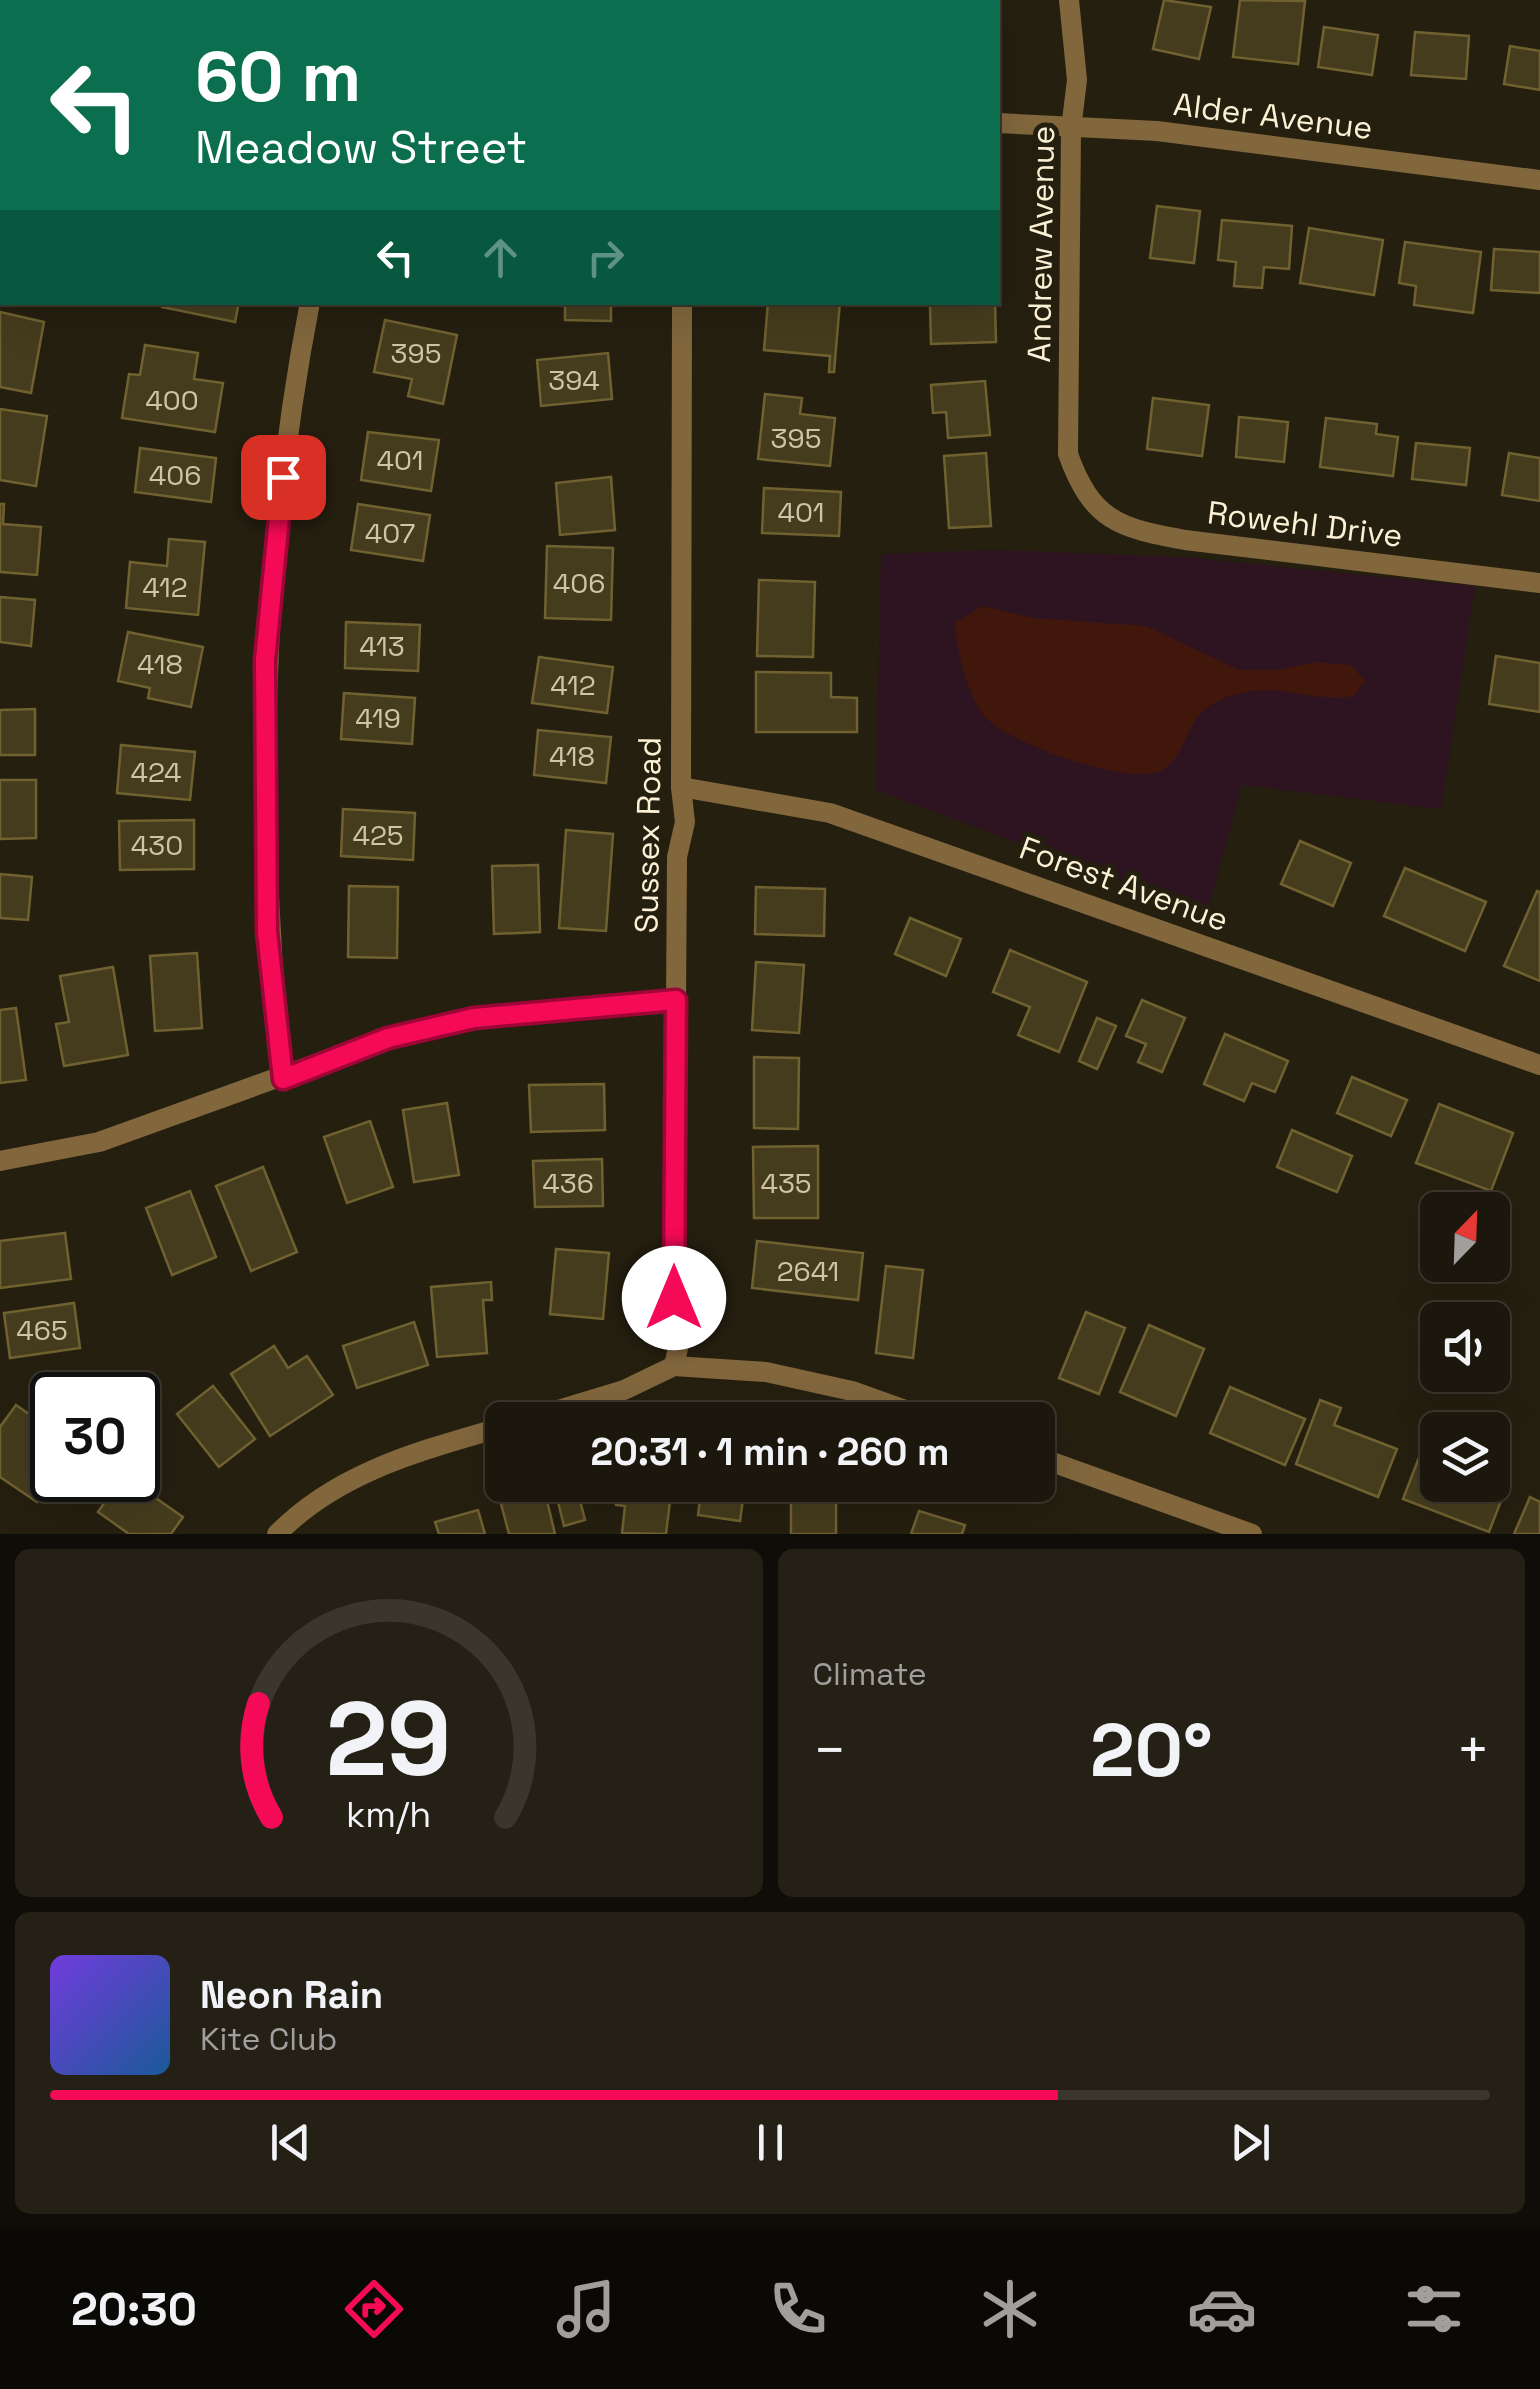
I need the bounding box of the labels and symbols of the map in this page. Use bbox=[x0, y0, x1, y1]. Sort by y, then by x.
street label: Alder Avenue bbox=[1171, 84, 1375, 148]
street label: Andrew Avenue bbox=[1019, 125, 1063, 363]
house number: 395 bbox=[391, 335, 441, 371]
house number: 394 bbox=[548, 362, 600, 398]
house number: 400 bbox=[145, 382, 199, 418]
house number: 395 bbox=[771, 420, 821, 456]
pin bbox=[241, 435, 326, 520]
house number: 401 bbox=[376, 442, 424, 478]
house number: 406 bbox=[149, 457, 201, 493]
street label: Rowehl Drive bbox=[1205, 492, 1405, 556]
house number: 401 bbox=[777, 494, 825, 530]
house number: 407 bbox=[365, 515, 415, 551]
house number: 406 bbox=[553, 565, 605, 601]
house number: 412 bbox=[142, 569, 188, 605]
house number: 413 bbox=[359, 628, 405, 664]
house number: 418 bbox=[137, 646, 183, 682]
house number: 412 bbox=[550, 667, 596, 703]
house number: 419 bbox=[355, 700, 401, 736]
street label: Sussex Road bbox=[626, 736, 670, 934]
house number: 418 bbox=[549, 738, 595, 774]
house number: 424 bbox=[130, 754, 182, 790]
house number: 425 bbox=[352, 817, 404, 853]
house number: 430 bbox=[131, 827, 183, 863]
street label: Forest Avenue bbox=[1014, 828, 1234, 940]
house number: 436 bbox=[542, 1165, 594, 1201]
house number: 435 bbox=[760, 1165, 812, 1201]
north arrow bbox=[1420, 1192, 1510, 1282]
position arrow bbox=[622, 1246, 726, 1350]
house number: 2641 bbox=[777, 1253, 839, 1289]
house number: 465 bbox=[16, 1312, 68, 1348]
speed limit sign: 30 bbox=[30, 1372, 160, 1502]

